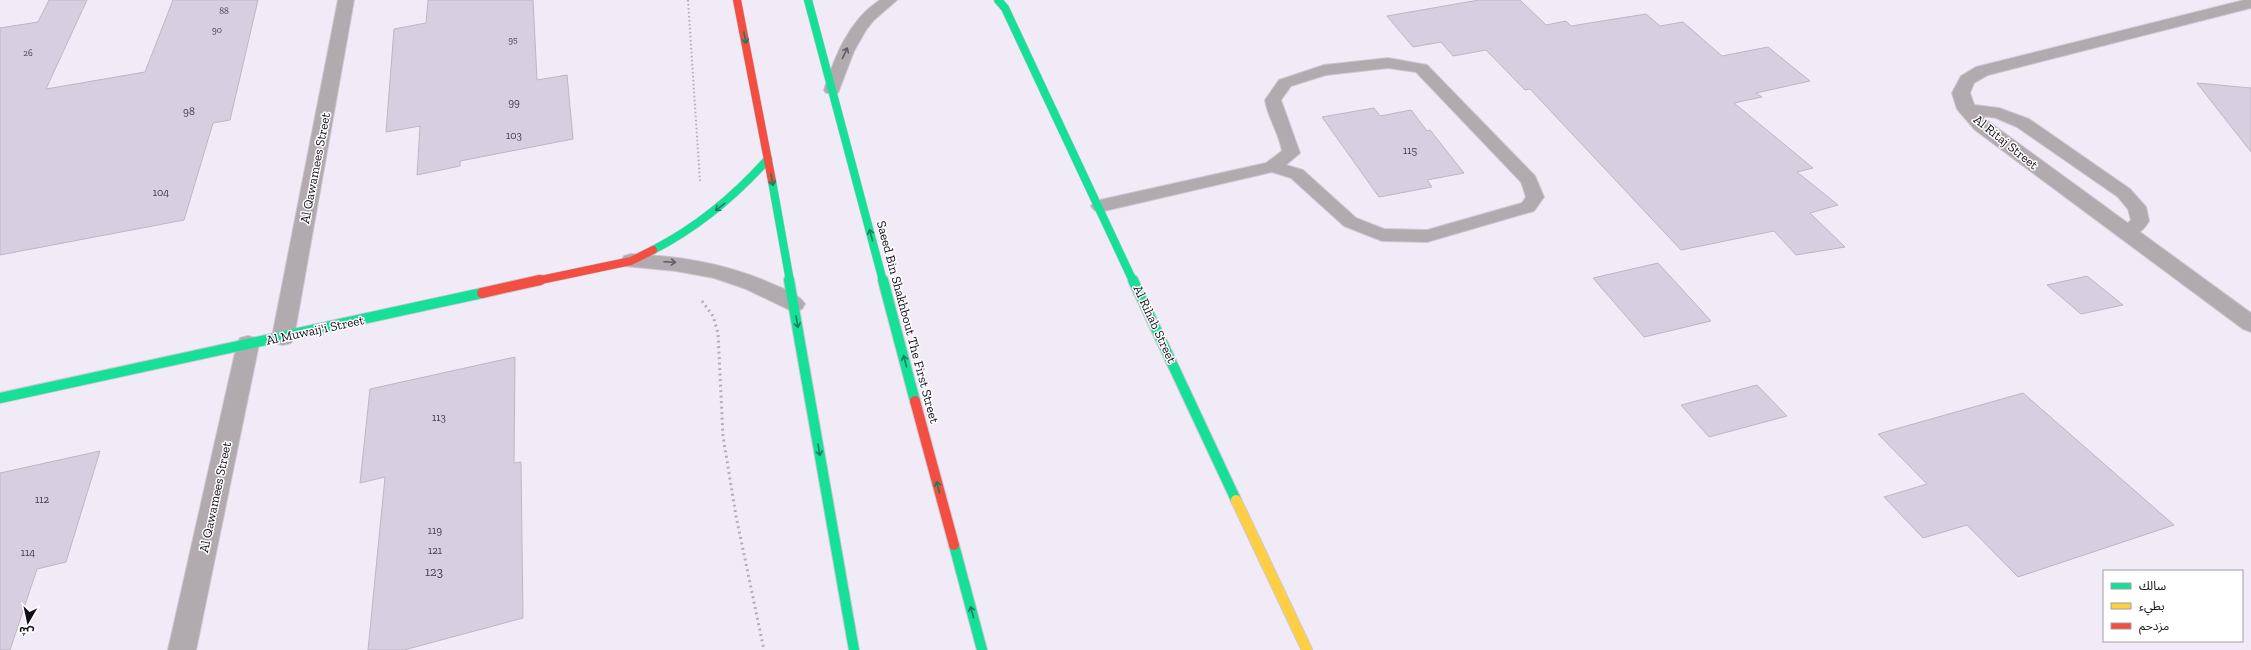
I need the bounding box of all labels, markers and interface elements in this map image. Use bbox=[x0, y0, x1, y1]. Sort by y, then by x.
house number: 88 bbox=[219, 6, 229, 16]
house number: 90 bbox=[212, 25, 222, 35]
one-way arrow bbox=[741, 31, 749, 44]
house number: 95 bbox=[508, 35, 518, 45]
house number: 26 bbox=[23, 48, 33, 58]
one-way arrow bbox=[842, 48, 849, 60]
house number: 99 bbox=[508, 96, 520, 109]
house number: 98 bbox=[183, 105, 195, 118]
street label: Al Qawamees Street bbox=[297, 111, 333, 225]
street label: Al Ritaj Street bbox=[1970, 112, 2041, 173]
house number: 103 bbox=[506, 129, 522, 142]
house number: 115 bbox=[1403, 144, 1417, 157]
one-way arrow bbox=[768, 173, 776, 186]
house number: 104 bbox=[153, 186, 169, 199]
one-way arrow bbox=[715, 202, 726, 211]
street label: Saeed Bin Shakhbout The First Street bbox=[874, 219, 942, 425]
one-way arrow bbox=[867, 229, 874, 242]
one-way arrow bbox=[663, 258, 676, 266]
street label: Al Rihab Street bbox=[1130, 283, 1180, 365]
street label: Al Muwaij'i Street bbox=[265, 312, 366, 349]
one-way arrow bbox=[793, 315, 801, 328]
one-way arrow bbox=[900, 355, 908, 368]
house number: 113 bbox=[432, 411, 446, 424]
street label: Al Qawamees Street bbox=[196, 440, 234, 554]
one-way arrow bbox=[815, 443, 823, 456]
one-way arrow bbox=[934, 480, 941, 493]
house number: 112 bbox=[35, 493, 49, 506]
house number: 119 bbox=[428, 524, 442, 537]
house number: 121 bbox=[428, 544, 443, 557]
house number: 114 bbox=[21, 546, 35, 559]
house number: 123 bbox=[425, 564, 443, 579]
legend bbox=[2103, 570, 2243, 642]
text: سالك bbox=[2139, 579, 2166, 593]
text: بطيء bbox=[2139, 599, 2165, 616]
north arrow bbox=[8, 602, 48, 642]
one-way arrow bbox=[967, 606, 975, 619]
text: مزدحم bbox=[2139, 619, 2169, 635]
text: ش bbox=[18, 624, 35, 639]

